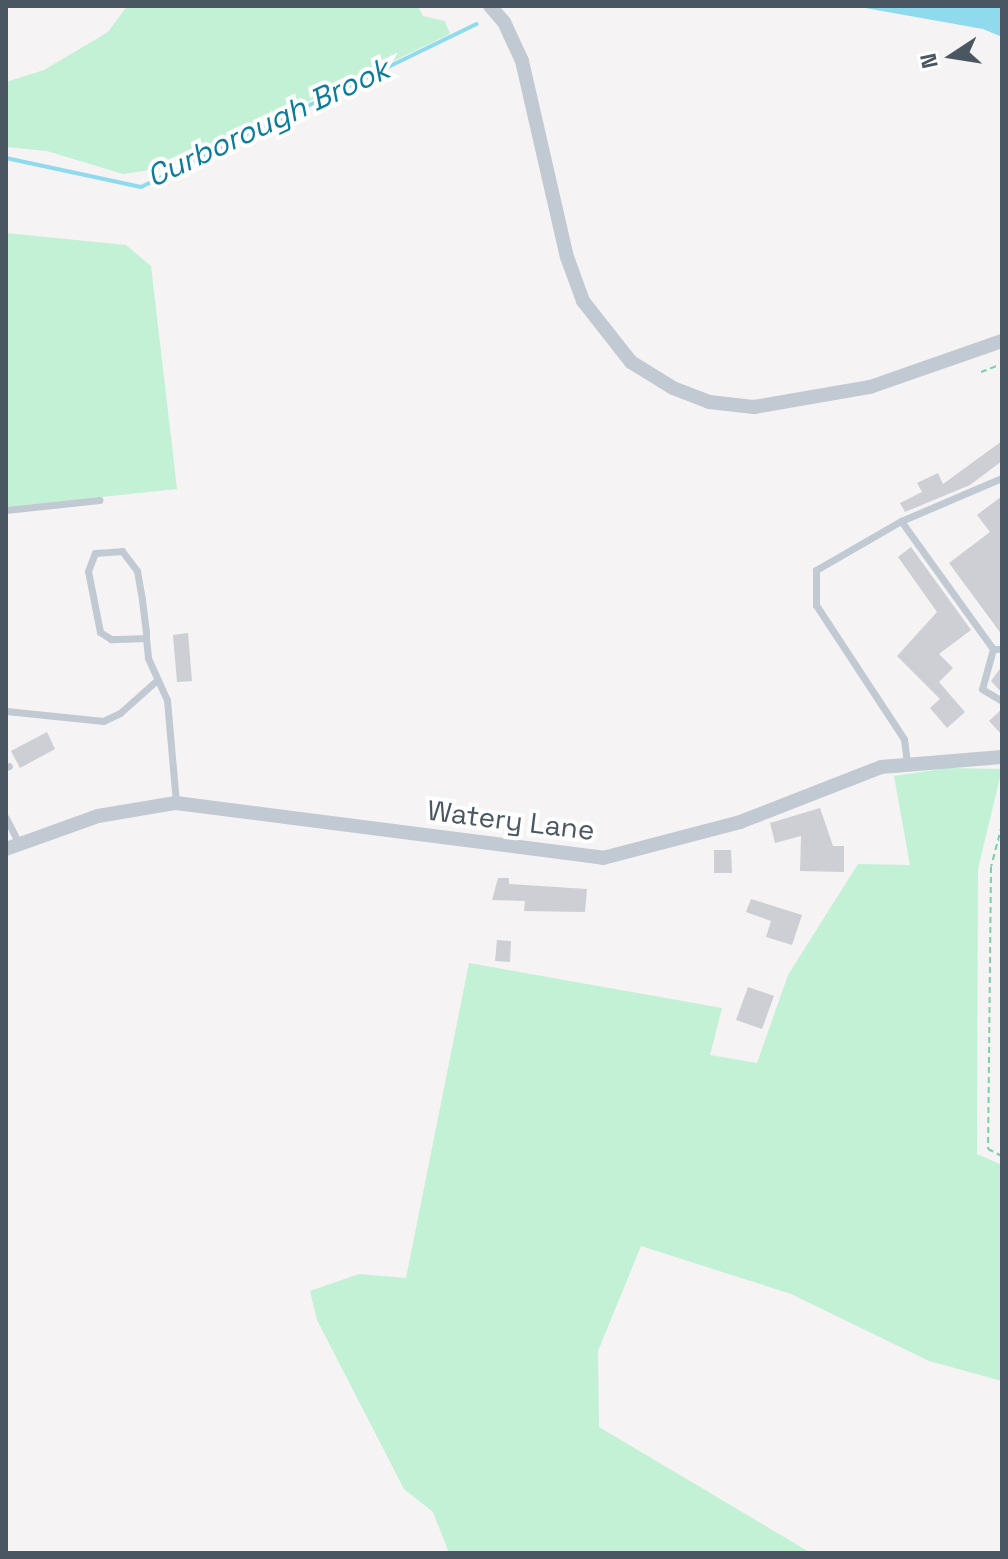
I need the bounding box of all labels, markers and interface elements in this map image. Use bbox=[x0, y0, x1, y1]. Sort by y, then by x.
north arrow bbox=[912, 16, 992, 96]
water label: Curborough Brook bbox=[141, 51, 395, 195]
text: N bbox=[913, 51, 944, 71]
street label: Watery Lane bbox=[425, 793, 597, 847]

